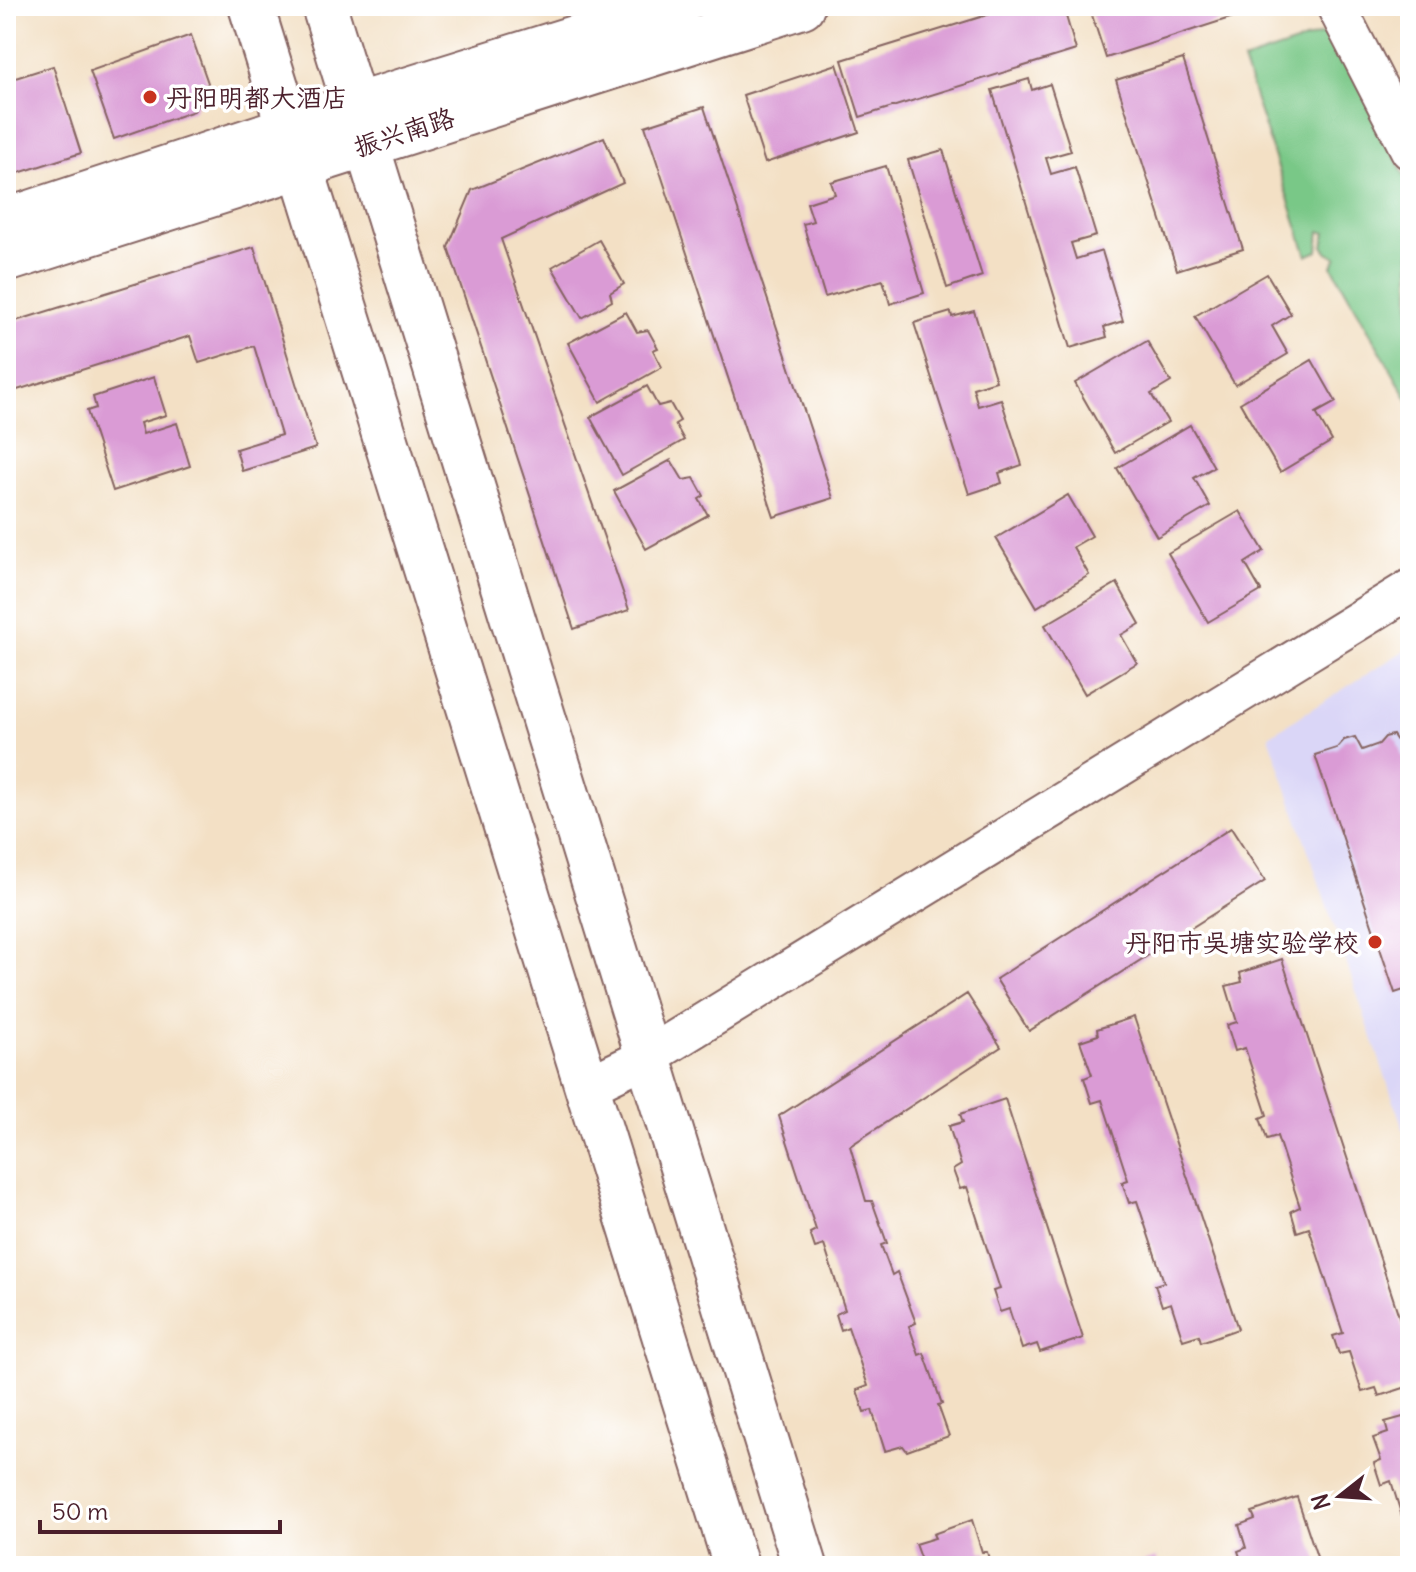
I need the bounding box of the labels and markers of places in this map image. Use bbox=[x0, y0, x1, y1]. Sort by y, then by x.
place label: 丹阳明都大酒店 bbox=[166, 81, 348, 114]
marker: 丹阳明都大酒店 bbox=[141, 88, 159, 106]
place label: 丹阳市吴塘实验学校 bbox=[1125, 926, 1359, 959]
marker: 丹阳市吴塘实验学校 bbox=[1366, 933, 1384, 951]

